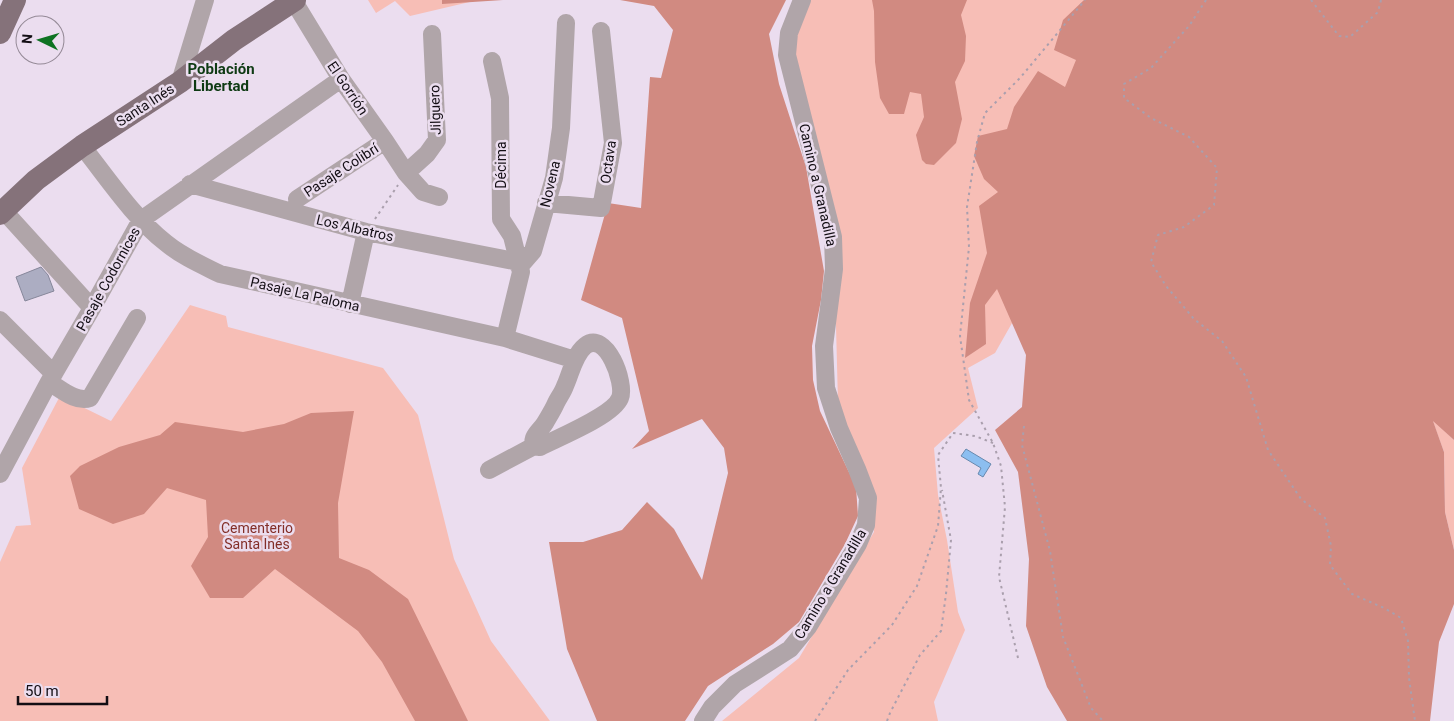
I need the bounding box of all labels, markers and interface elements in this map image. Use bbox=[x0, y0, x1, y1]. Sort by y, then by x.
north arrow bbox=[15, 15, 65, 65]
text: N bbox=[19, 33, 35, 44]
street label: El Gorrión bbox=[324, 58, 372, 118]
district label: Población Libertad bbox=[187, 60, 255, 95]
street label: Santa Inés bbox=[113, 80, 177, 130]
street label: Jilguero bbox=[426, 85, 444, 135]
street label: Camino a Granadilla bbox=[796, 122, 840, 248]
street label: Octava bbox=[597, 139, 619, 185]
street label: Pasaje Colibrí bbox=[301, 140, 382, 200]
street label: Décima bbox=[493, 141, 509, 189]
street label: Novena bbox=[537, 159, 563, 209]
street label: Los Albatros bbox=[315, 211, 395, 245]
street label: Pasaje Codornices bbox=[73, 224, 143, 334]
street label: Pasaje La Paloma bbox=[249, 274, 361, 314]
park label: Cementerio Santa Inés bbox=[221, 520, 293, 552]
street label: Camino a Granadilla bbox=[791, 526, 869, 642]
scale bar bbox=[18, 674, 106, 706]
text: 50 m bbox=[25, 682, 59, 700]

